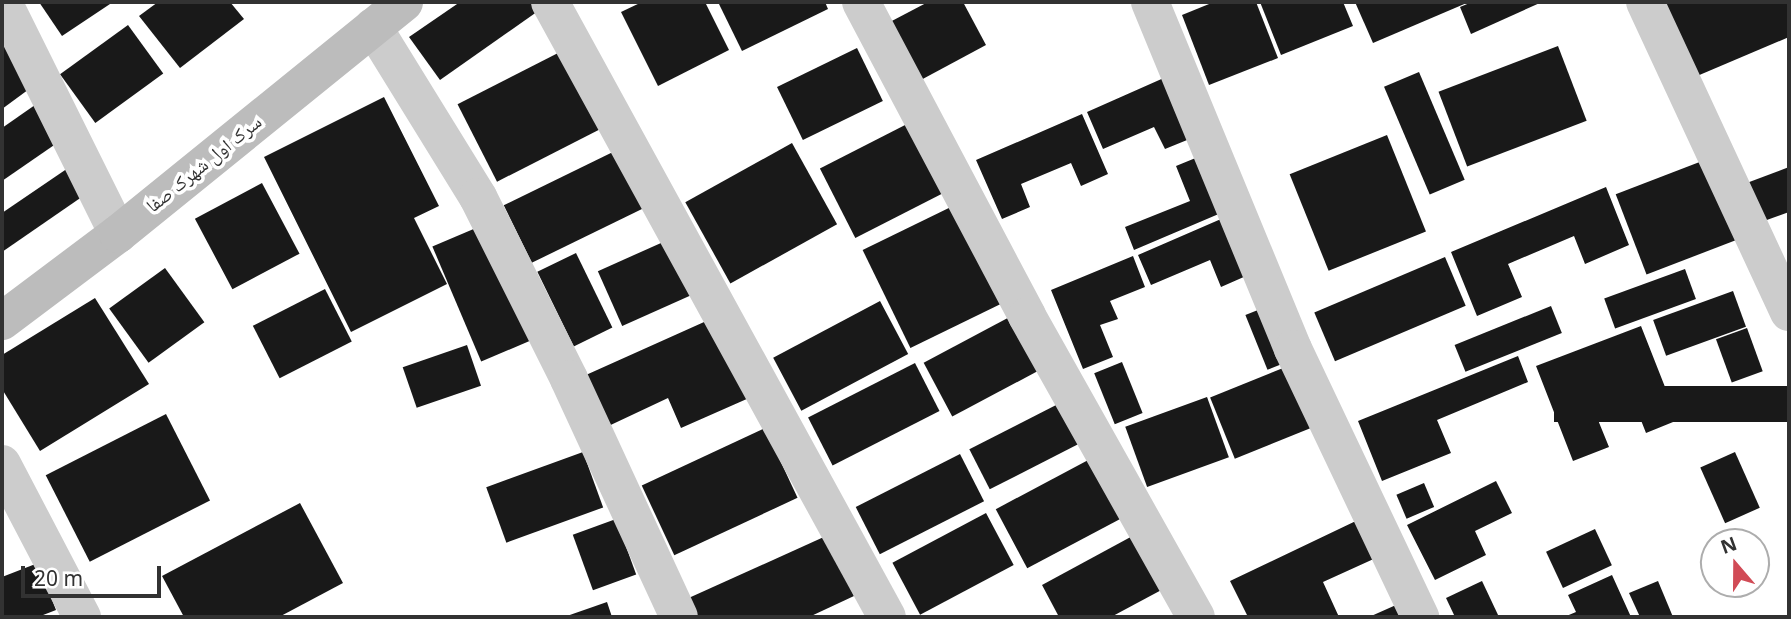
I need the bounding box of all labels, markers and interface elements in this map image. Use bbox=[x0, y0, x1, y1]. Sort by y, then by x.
street label: سرک اول شهرک صفا bbox=[142, 111, 266, 217]
north arrow bbox=[1700, 528, 1770, 598]
text: N bbox=[1717, 530, 1740, 560]
scale bar bbox=[24, 552, 164, 596]
text: 20 m bbox=[34, 564, 83, 592]

